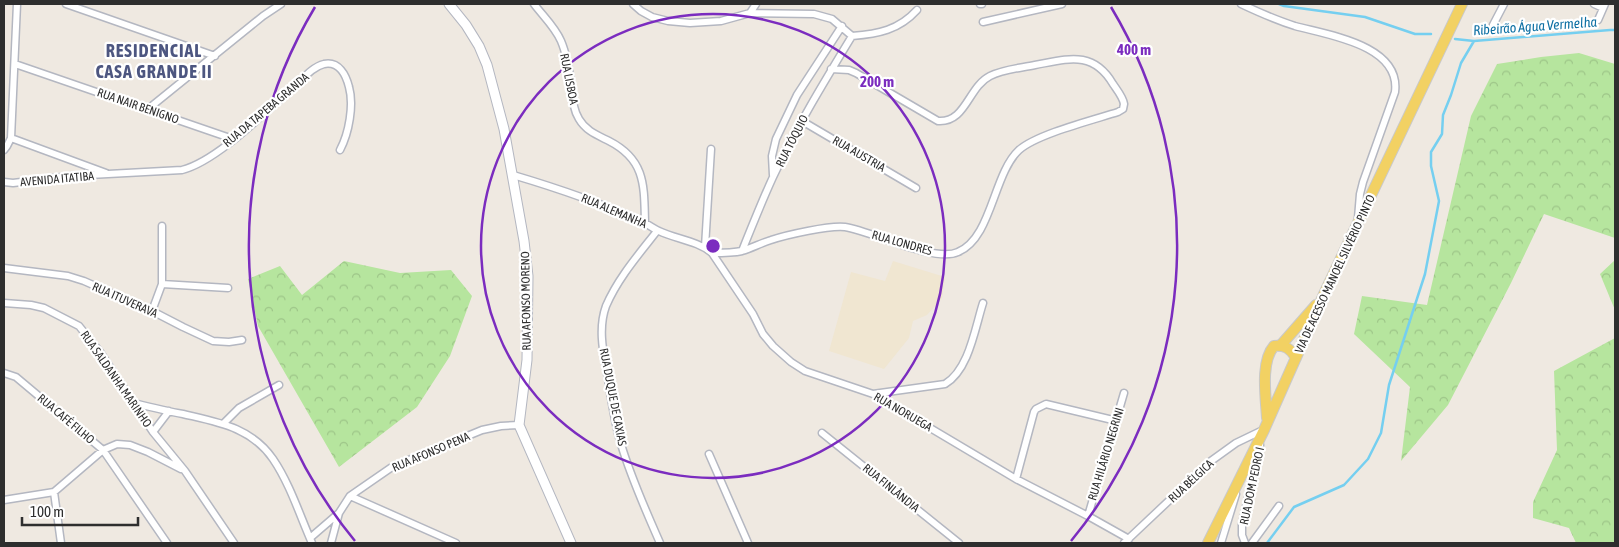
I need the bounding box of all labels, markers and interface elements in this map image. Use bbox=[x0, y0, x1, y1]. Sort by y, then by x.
water label: Ribeirão Água Vermelha bbox=[1473, 14, 1598, 38]
district label: RESIDENCIAL CASA GRANDE II bbox=[95, 40, 213, 82]
text: 400 m bbox=[1116, 41, 1151, 58]
street label: RUA LISBOA bbox=[557, 52, 581, 106]
street label: RUA DA TAPEBA GRANDA bbox=[220, 70, 312, 150]
text: 200 m bbox=[860, 73, 894, 90]
street label: RUA NAIR BENIGNO bbox=[95, 85, 181, 127]
street label: RUA TÓQUIO bbox=[773, 113, 811, 169]
street label: RUA AUSTRIA bbox=[830, 133, 888, 175]
street label: AVENIDA ITATIBA bbox=[19, 169, 95, 189]
street label: RUA ALEMANHA bbox=[579, 191, 649, 231]
street label: VIA DE ACESSO MANOEL SILVÉRIO PINTO bbox=[1292, 192, 1378, 356]
street label: RUA LONDRES bbox=[870, 228, 934, 258]
centre of rings bbox=[704, 237, 722, 255]
street label: RUA AFONSO MORENO bbox=[518, 251, 534, 351]
street label: RUA ITUVERAVA bbox=[90, 279, 160, 321]
street label: RUA SALDANHA MARINHO bbox=[77, 328, 155, 430]
street label: RUA DUQUE DE CAXIAS bbox=[597, 347, 629, 447]
street label: RUA NORUEGA bbox=[871, 390, 935, 434]
street label: RUA CAFÉ FILHO bbox=[35, 391, 97, 447]
street label: RUA HILÁRIO NEGRINI bbox=[1085, 406, 1127, 502]
street label: RUA AFONSO PENA bbox=[390, 429, 472, 475]
street label: RUA DOM PEDRO I bbox=[1237, 446, 1267, 526]
street label: RUA BÉLGICA bbox=[1166, 457, 1217, 505]
street label: RUA FINLÂNDIA bbox=[860, 461, 922, 515]
scale bar bbox=[22, 494, 139, 526]
text: 100 m bbox=[30, 503, 64, 520]

